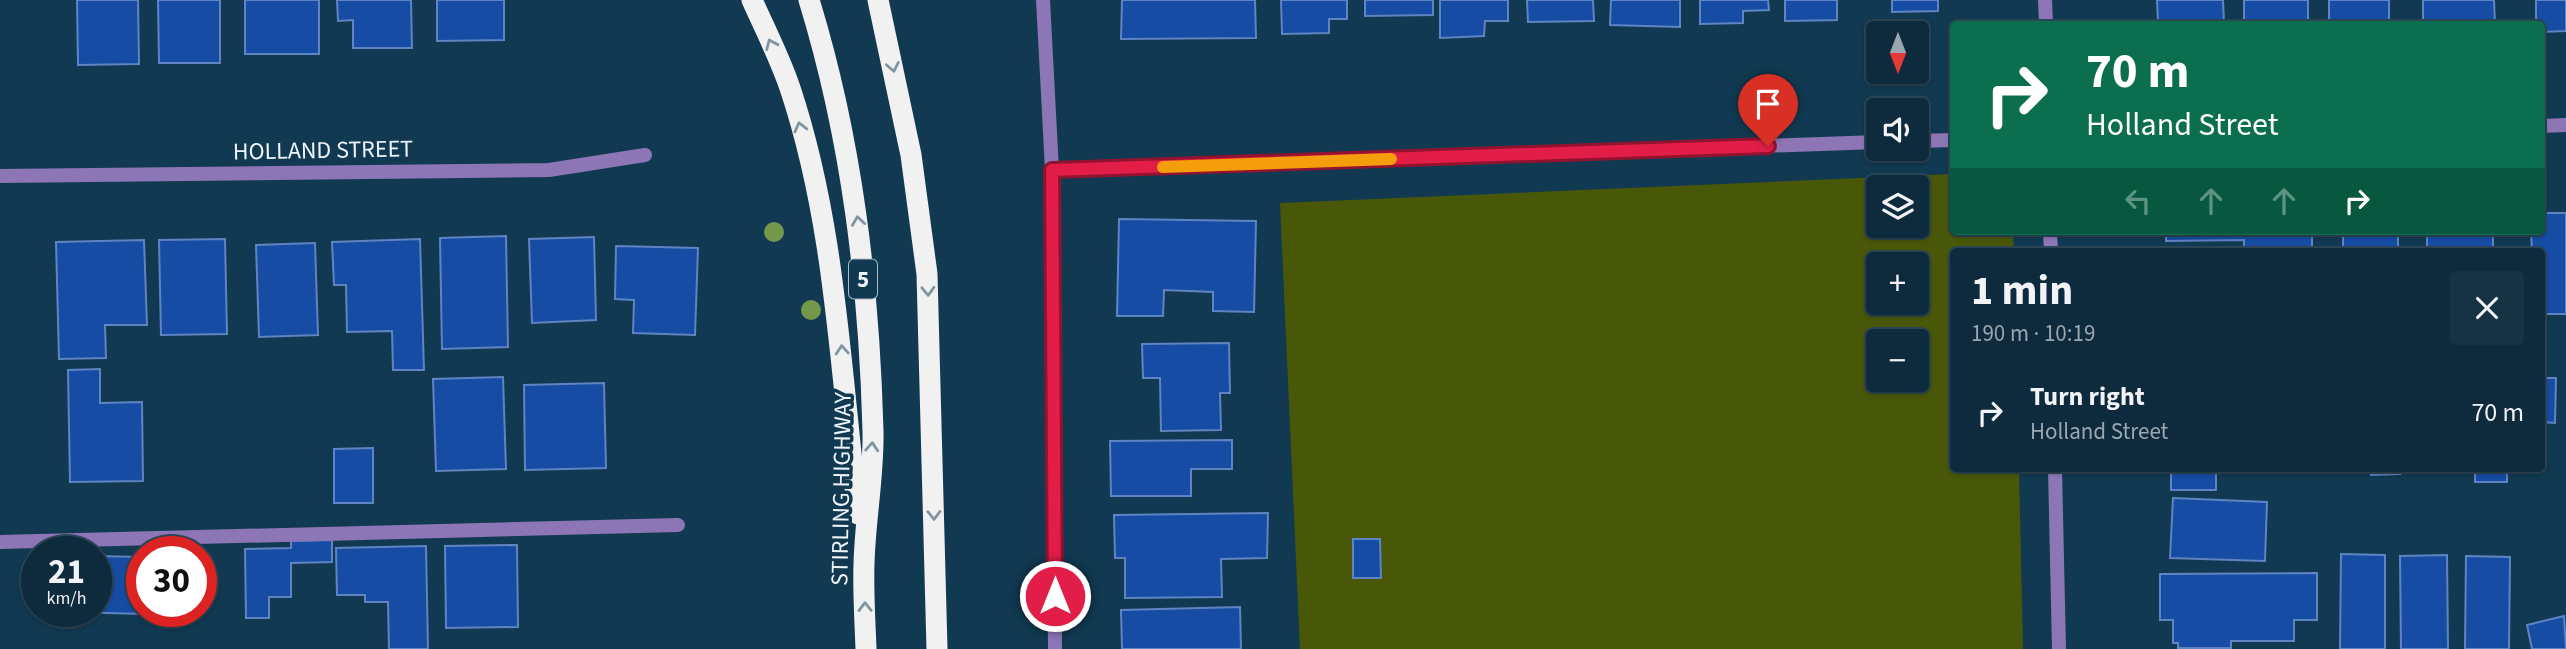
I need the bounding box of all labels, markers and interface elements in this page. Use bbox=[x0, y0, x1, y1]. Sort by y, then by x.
north arrow bbox=[1866, 21, 1928, 84]
map controls bbox=[1866, 21, 1929, 392]
text: 70 m bbox=[2086, 37, 2190, 107]
one-way arrow bbox=[765, 39, 779, 51]
icon: right bbox=[1971, 49, 2062, 140]
one-way arrow bbox=[885, 61, 900, 73]
pin bbox=[1738, 74, 1798, 146]
icon: arrive bbox=[1749, 85, 1787, 123]
button: sound bbox=[1866, 98, 1929, 161]
text: Holland Street bbox=[2086, 102, 2279, 148]
one-way arrow bbox=[794, 121, 808, 133]
street label: HOLLAND STREET bbox=[233, 131, 413, 170]
button: layers bbox=[1866, 175, 1929, 238]
icon: left bbox=[2119, 182, 2157, 220]
icon: ahead bbox=[2192, 182, 2230, 220]
icon: ahead bbox=[2265, 182, 2303, 220]
icon: right bbox=[2338, 182, 2376, 220]
one-way arrow bbox=[851, 215, 866, 226]
button: + bbox=[1866, 252, 1929, 315]
road number: 5 bbox=[849, 260, 877, 298]
text: 1 min bbox=[1971, 261, 2073, 321]
button: close bbox=[2450, 271, 2524, 345]
one-way arrow bbox=[920, 286, 936, 297]
text: 190 m · 10:19 bbox=[1971, 317, 2095, 350]
button: − bbox=[1866, 329, 1929, 392]
one-way arrow bbox=[835, 345, 850, 356]
text: Turn right bbox=[2030, 378, 2145, 415]
street label: STIRLING HIGHWAY bbox=[822, 391, 861, 586]
icon: right bbox=[1971, 394, 2009, 432]
text: 70 m bbox=[2471, 394, 2524, 431]
text: Holland Street bbox=[2030, 415, 2168, 448]
one-way arrow bbox=[864, 442, 879, 453]
one-way arrow bbox=[927, 510, 942, 521]
speed limit sign: 30 bbox=[126, 536, 217, 627]
text: 21 bbox=[48, 547, 85, 597]
position arrow bbox=[1018, 559, 1092, 633]
text: km/h bbox=[47, 586, 86, 611]
one-way arrow bbox=[857, 601, 872, 612]

